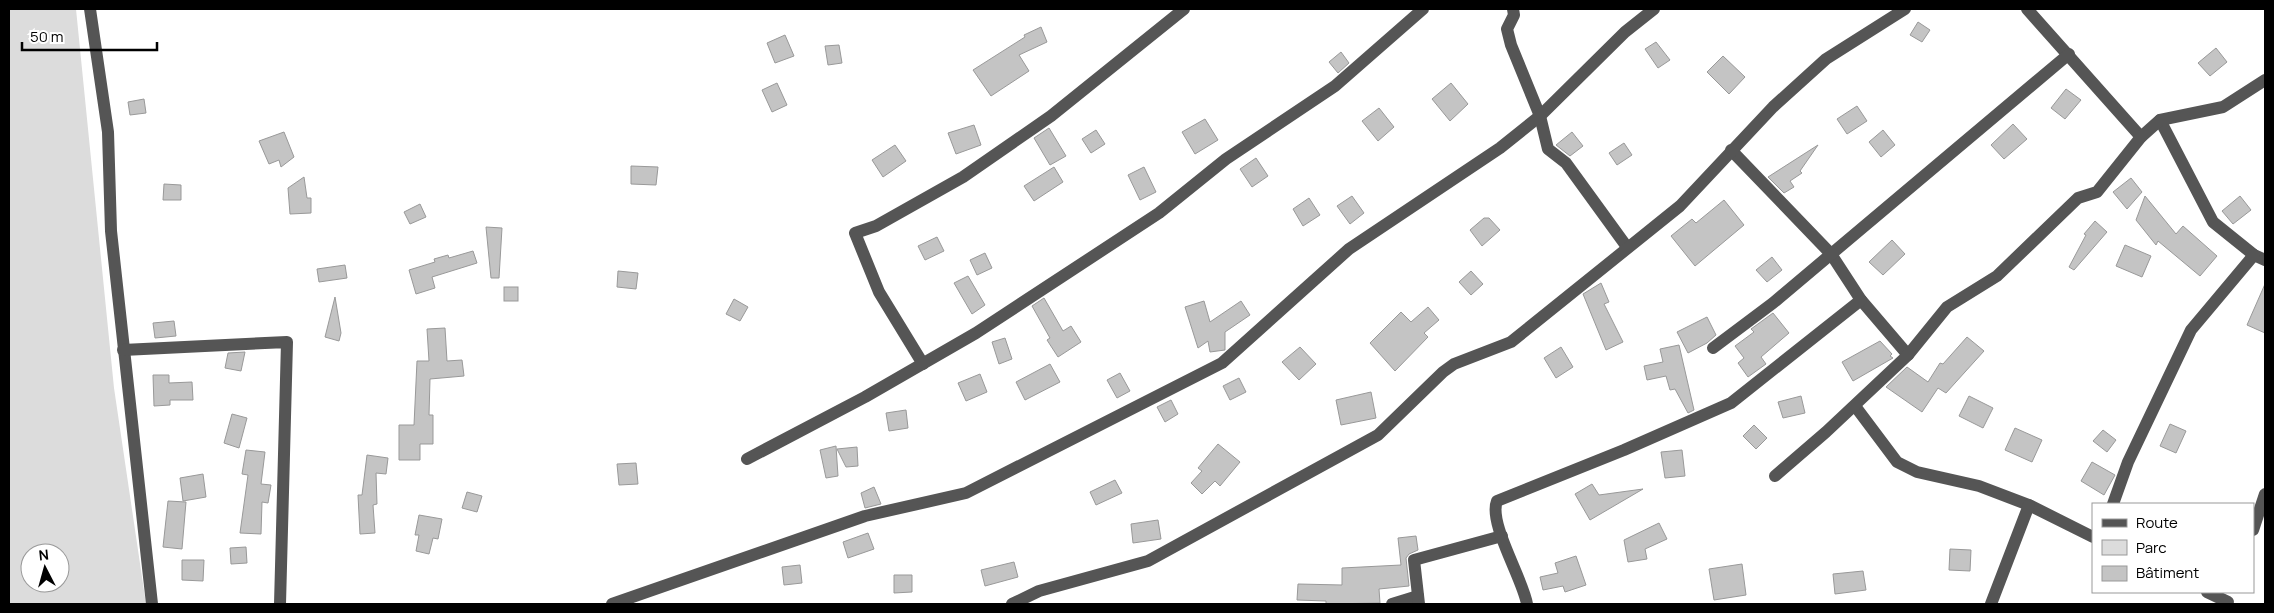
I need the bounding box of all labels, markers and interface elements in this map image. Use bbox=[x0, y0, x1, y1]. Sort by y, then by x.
scale bar bbox=[22, 20, 158, 52]
text: 50 m bbox=[30, 26, 64, 47]
legend bbox=[2092, 503, 2254, 593]
text: Route bbox=[2136, 512, 2178, 533]
text: Parc bbox=[2136, 537, 2167, 558]
north arrow bbox=[20, 543, 70, 593]
text: N bbox=[38, 545, 50, 565]
text: Bâtiment bbox=[2136, 562, 2199, 583]

